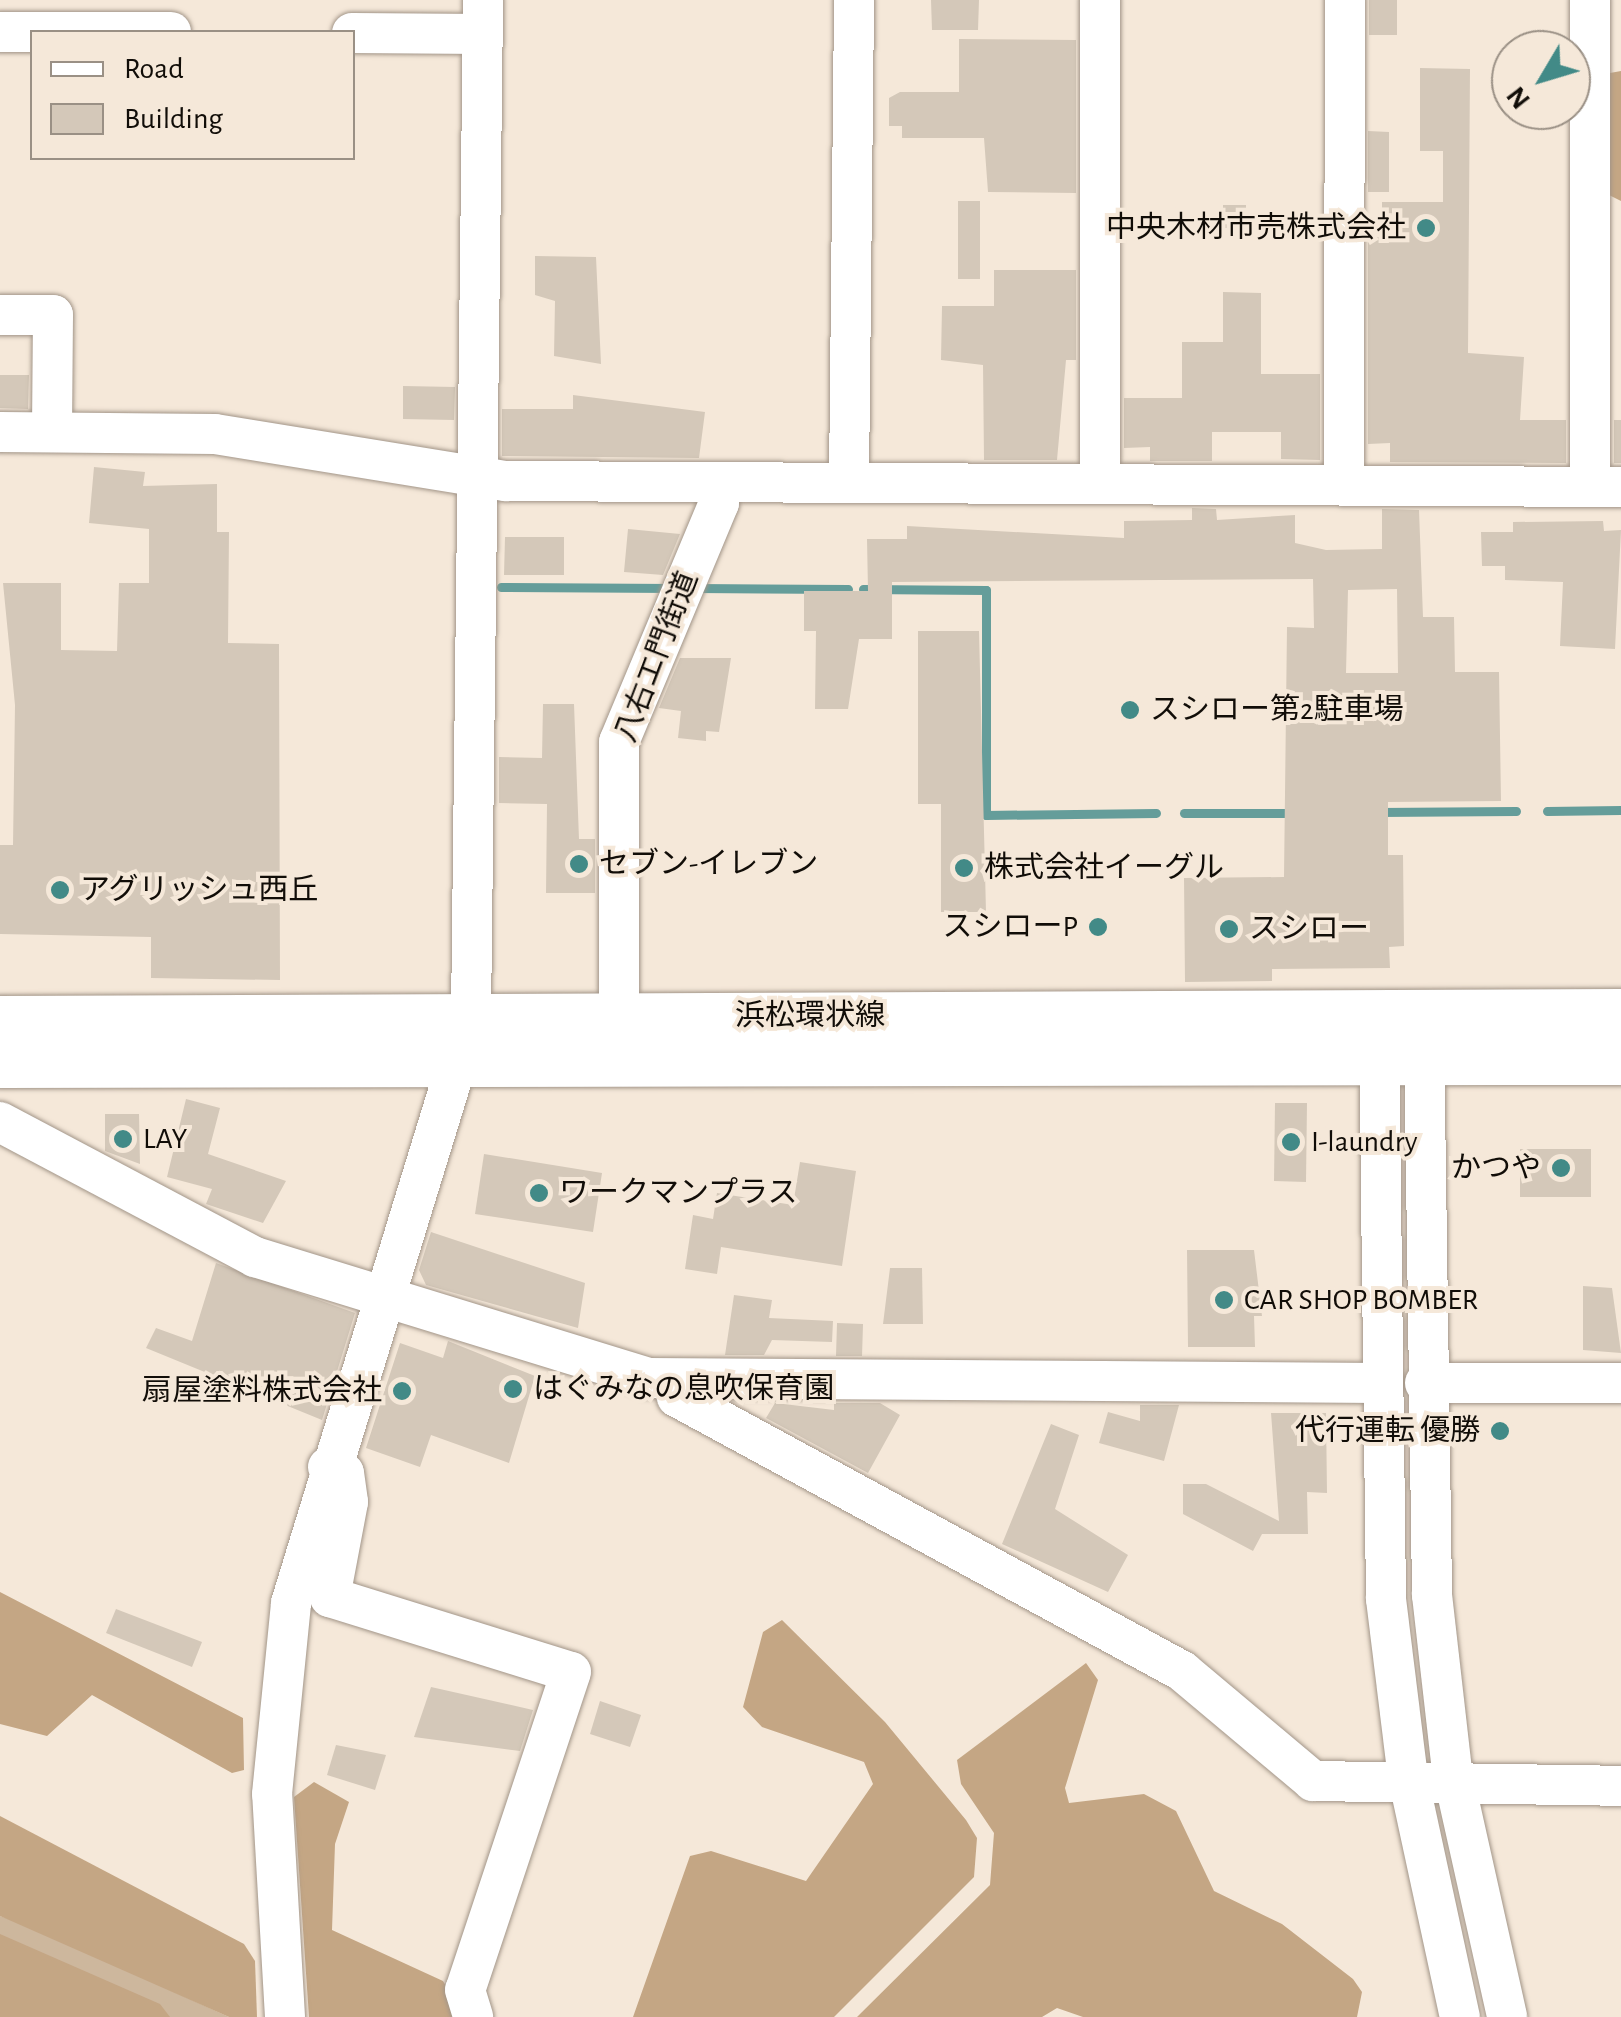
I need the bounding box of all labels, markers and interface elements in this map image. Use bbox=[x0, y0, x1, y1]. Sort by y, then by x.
legend bbox=[30, 30, 355, 160]
north arrow bbox=[1491, 30, 1591, 130]
text: Road bbox=[124, 54, 184, 84]
text: N bbox=[1502, 81, 1536, 114]
text: Building bbox=[124, 104, 223, 134]
place label: 中央木材市売株式会社 bbox=[1106, 210, 1406, 246]
marker: 中央木材市売株式会社 bbox=[1415, 217, 1437, 239]
street label: 八右エ門街道 bbox=[608, 567, 706, 747]
place label: スシロー第2駐車場 bbox=[1150, 692, 1404, 728]
marker: スシロー第2駐車場 bbox=[1119, 699, 1141, 721]
place label: セブン-イレブン bbox=[599, 846, 818, 882]
place label: 株式会社イーグル bbox=[984, 850, 1224, 886]
marker: セブン-イレブン bbox=[568, 853, 590, 875]
marker: 株式会社イーグル bbox=[953, 857, 975, 879]
place label: アグリッシュ西丘 bbox=[80, 872, 320, 908]
marker: アグリッシュ西丘 bbox=[49, 879, 71, 901]
place label: スシローP bbox=[942, 909, 1078, 945]
place label: スシロー bbox=[1249, 911, 1369, 947]
marker: スシローP bbox=[1087, 916, 1109, 938]
marker: スシロー bbox=[1218, 918, 1240, 940]
street label: 浜松環状線 bbox=[735, 998, 885, 1034]
place label: LAY bbox=[143, 1121, 187, 1157]
place label: I-laundry bbox=[1311, 1124, 1417, 1160]
marker: LAY bbox=[112, 1128, 134, 1150]
marker: I-laundry bbox=[1280, 1131, 1302, 1153]
place label: かつや bbox=[1451, 1150, 1541, 1186]
marker: かつや bbox=[1550, 1157, 1572, 1179]
place label: ワークマンプラス bbox=[559, 1175, 799, 1211]
marker: ワークマンプラス bbox=[528, 1182, 550, 1204]
place label: CAR SHOP BOMBER bbox=[1244, 1282, 1478, 1318]
marker: CAR SHOP BOMBER bbox=[1213, 1289, 1235, 1311]
place label: はぐみなの息吹保育園 bbox=[533, 1371, 833, 1407]
place label: 扇屋塗料株式会社 bbox=[142, 1373, 382, 1409]
marker: はぐみなの息吹保育園 bbox=[502, 1378, 524, 1400]
marker: 扇屋塗料株式会社 bbox=[391, 1380, 413, 1402]
place label: 代行運転 優勝 bbox=[1295, 1413, 1480, 1449]
marker: 代行運転 優勝 bbox=[1489, 1420, 1511, 1442]

